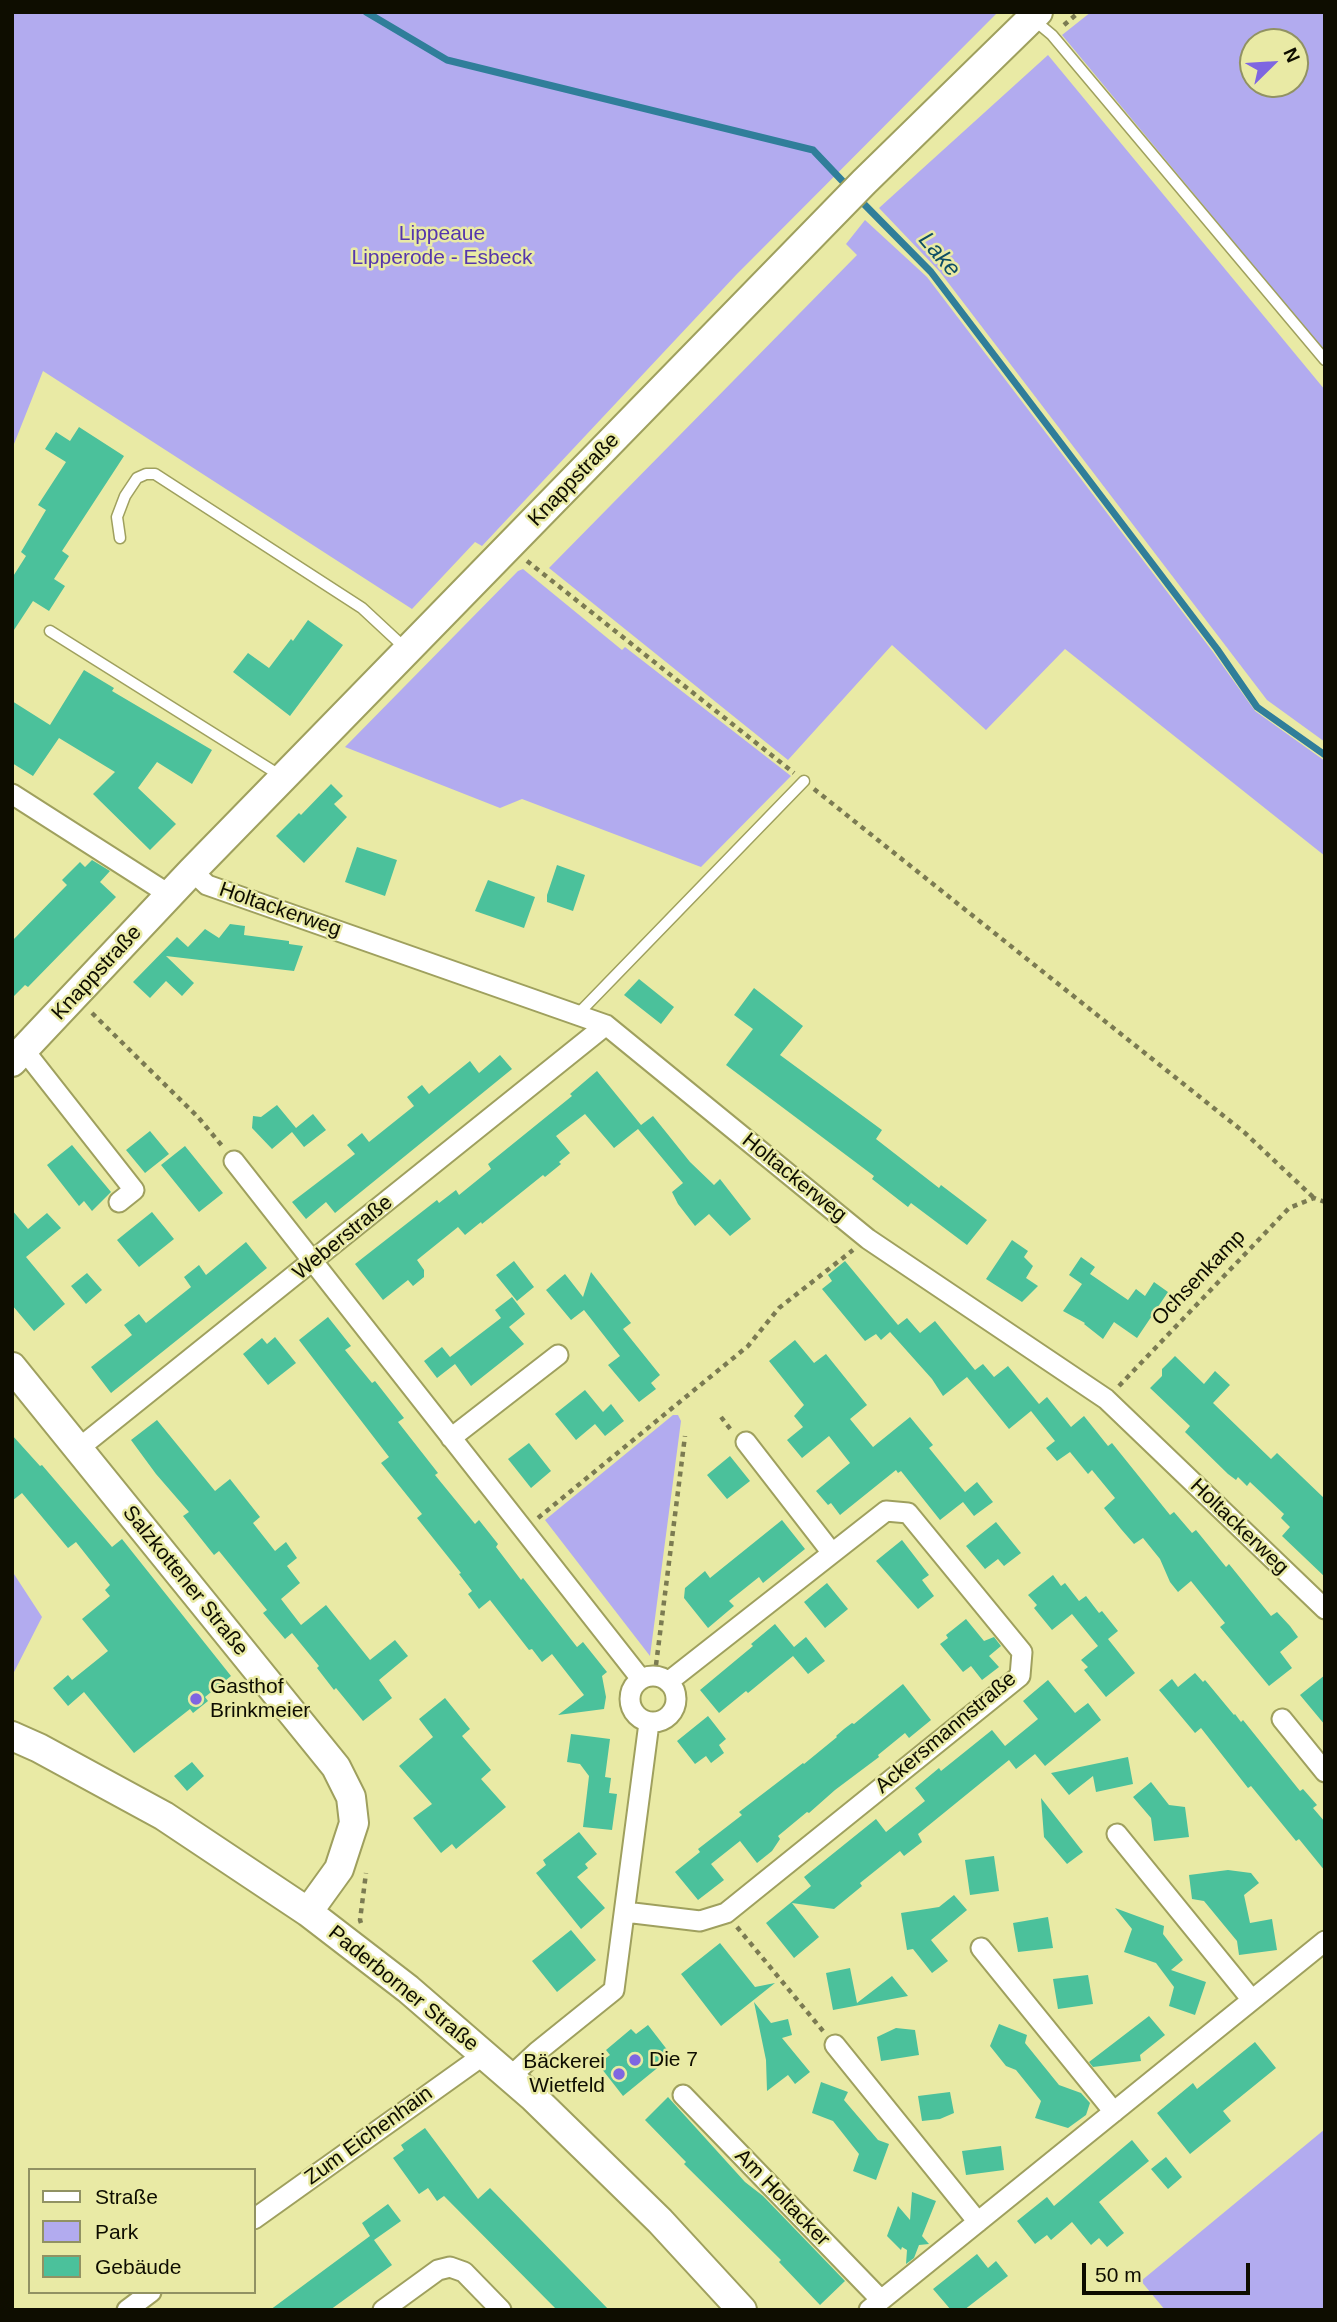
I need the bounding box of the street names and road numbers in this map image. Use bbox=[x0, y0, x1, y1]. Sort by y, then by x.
street label: Knappstraße bbox=[523, 428, 625, 532]
street label: Holtackerweg bbox=[216, 877, 344, 943]
street label: Knappstraße bbox=[47, 920, 147, 1026]
street label: Holtackerweg bbox=[737, 1128, 851, 1228]
street label: Weberstraße bbox=[288, 1190, 398, 1286]
street label: Ochsenkamp bbox=[1147, 1225, 1251, 1331]
street label: Holtackerweg bbox=[1184, 1474, 1294, 1580]
street label: Salzkottener Straße bbox=[117, 1501, 253, 1661]
street label: Ackersmannstraße bbox=[870, 1667, 1022, 1799]
street label: Paderborner Straße bbox=[323, 1921, 483, 2057]
street label: Zum Eichenhain bbox=[300, 2081, 438, 2191]
street label: Am Holtacker bbox=[729, 2144, 835, 2252]

